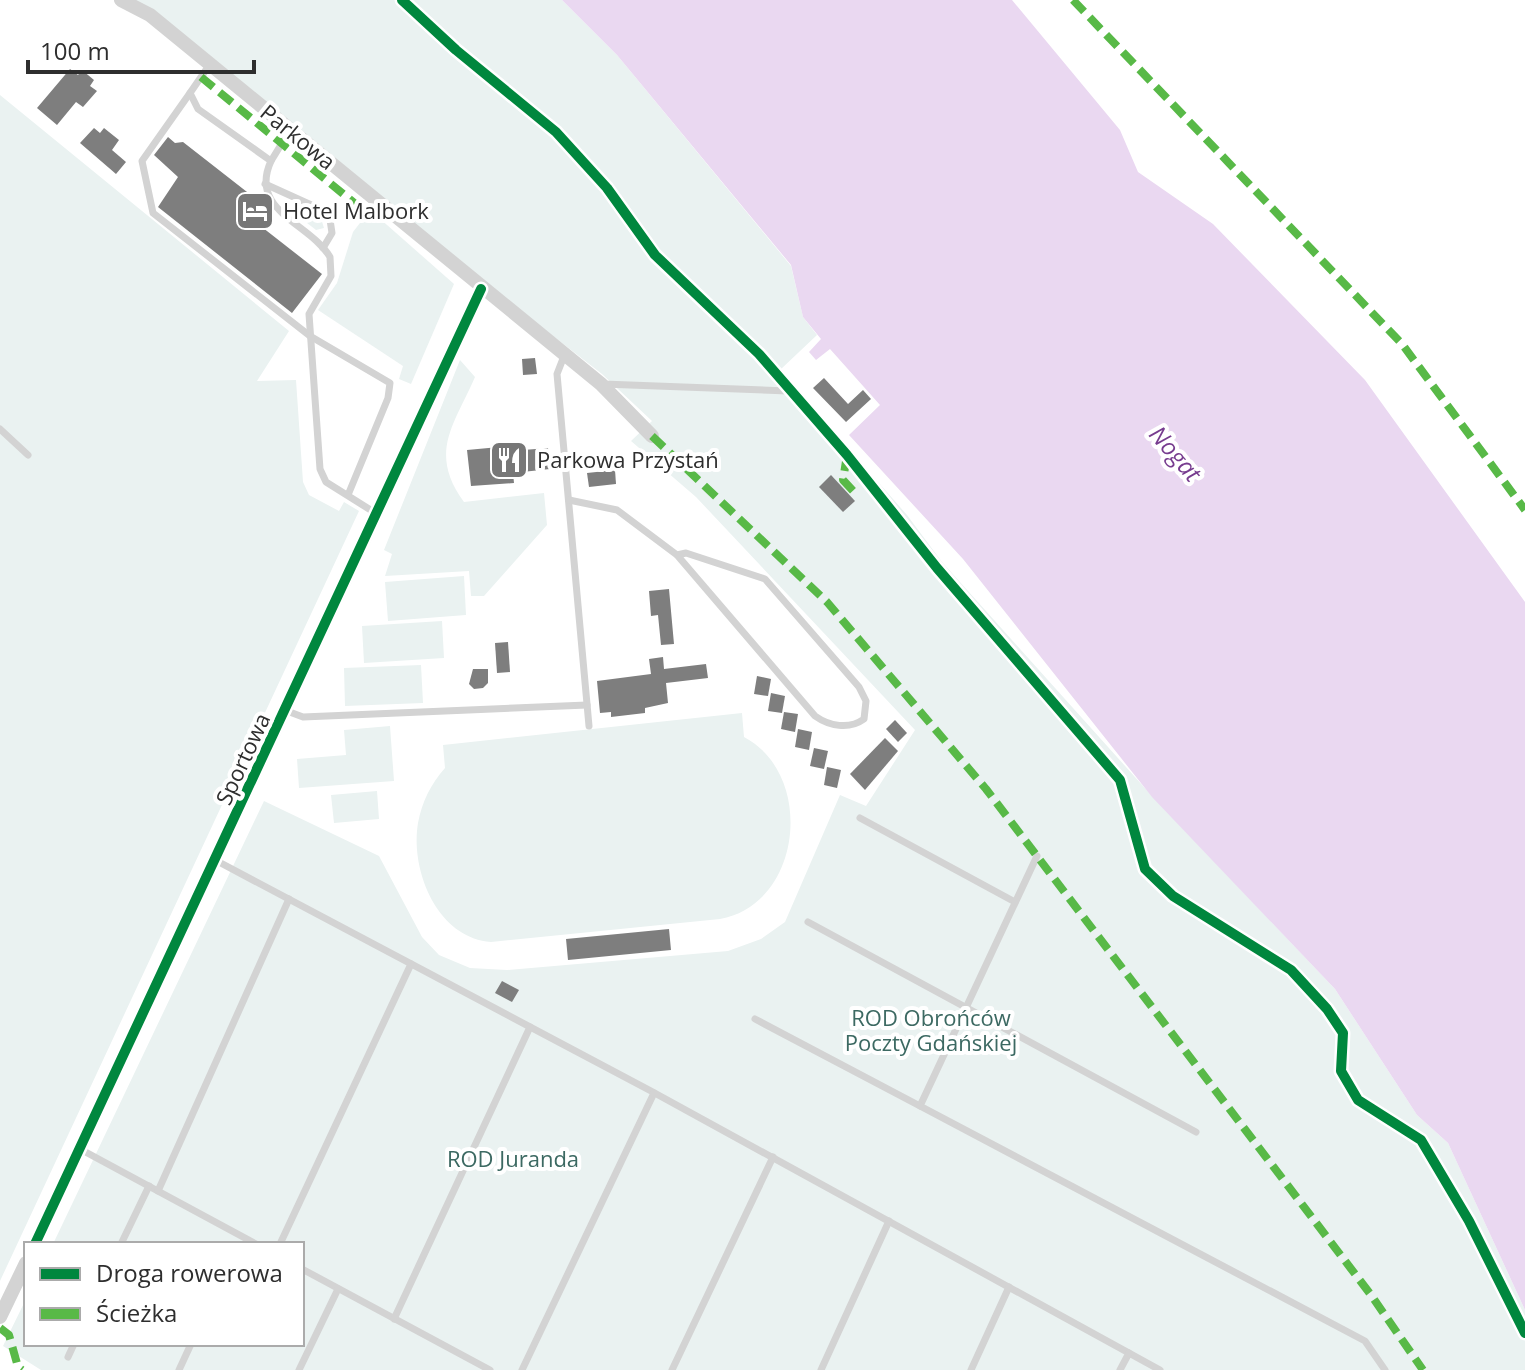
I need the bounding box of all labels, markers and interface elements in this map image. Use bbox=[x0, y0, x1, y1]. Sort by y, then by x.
scale bar bbox=[28, 24, 254, 74]
text: 100 m bbox=[40, 34, 110, 67]
street label: Parkowa bbox=[255, 97, 342, 176]
hotel icon: Hotel Malbork bbox=[234, 190, 276, 232]
place label: Hotel Malbork bbox=[283, 195, 429, 225]
water label: Nogat bbox=[1143, 418, 1210, 489]
restaurant icon: Parkowa Przystań bbox=[488, 439, 530, 481]
place label: Parkowa Przystań bbox=[537, 444, 719, 474]
street label: Sportowa bbox=[208, 708, 276, 809]
park label: ROD Obrońców Poczty Gdańskiej bbox=[845, 1002, 1017, 1057]
park label: ROD Juranda bbox=[447, 1143, 579, 1173]
legend bbox=[24, 1242, 304, 1346]
text: Droga rowerowa bbox=[96, 1256, 283, 1289]
text: Ścieżka bbox=[96, 1296, 177, 1329]

